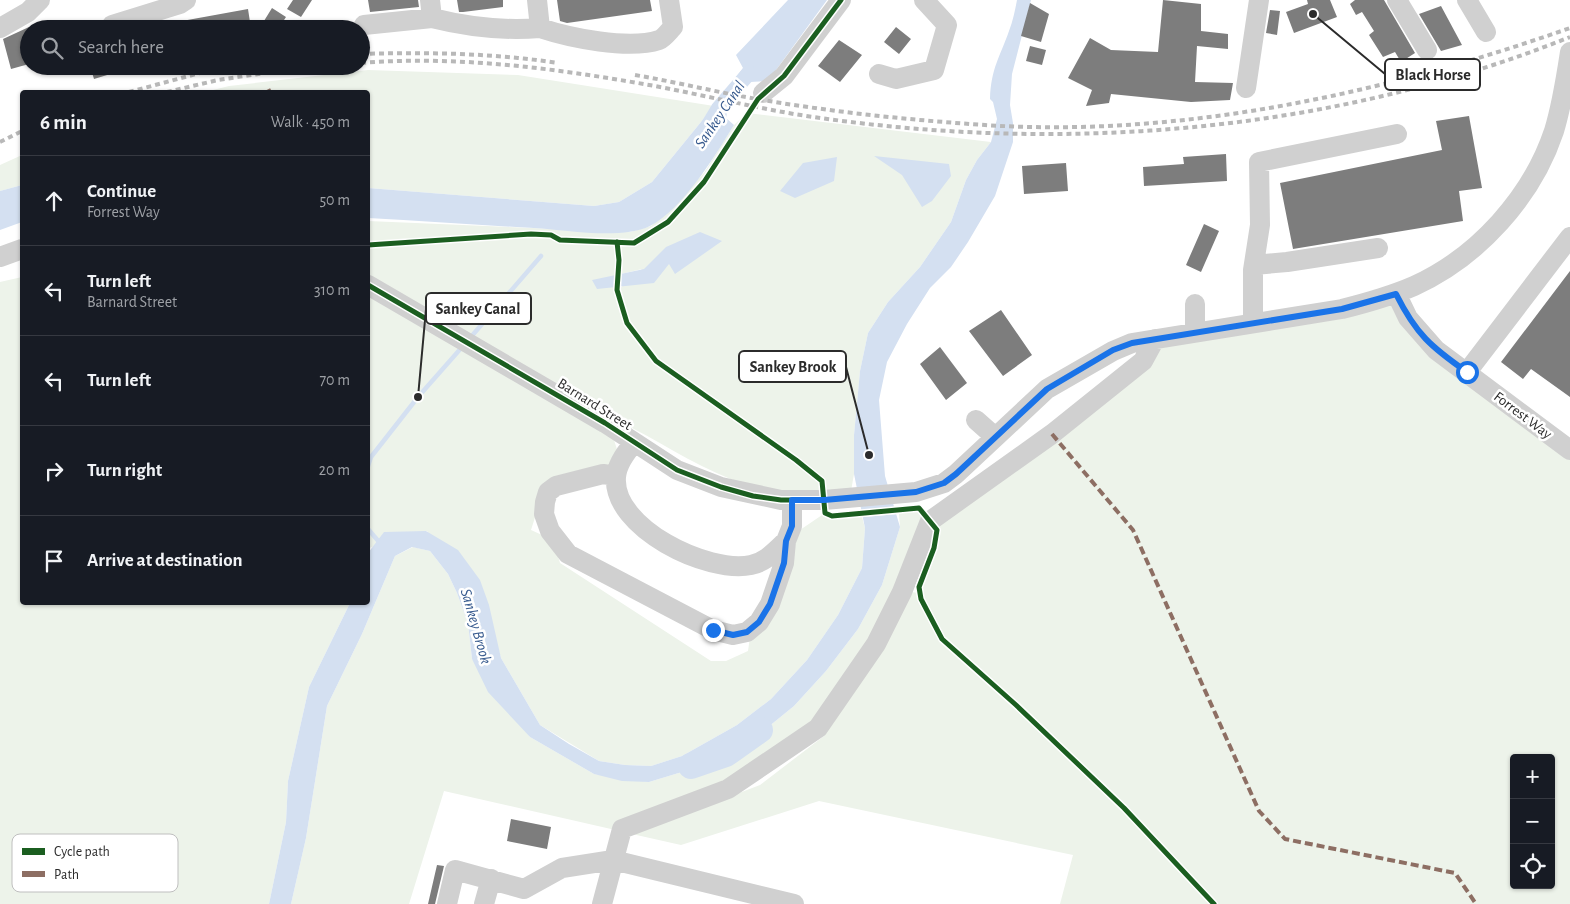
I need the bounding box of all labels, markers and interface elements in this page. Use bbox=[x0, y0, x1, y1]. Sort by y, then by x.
search box bbox=[20, 20, 370, 75]
icon: search bbox=[38, 34, 66, 62]
text: Search here bbox=[78, 38, 164, 57]
callout: Black Horse bbox=[1385, 59, 1480, 90]
text: Black Horse bbox=[1395, 67, 1471, 83]
water label: Sankey Canal bbox=[692, 78, 748, 151]
text: 6 min bbox=[40, 112, 87, 133]
text: Walk · 450 m bbox=[271, 114, 350, 130]
text: Continue bbox=[87, 182, 156, 201]
icon: ahead bbox=[40, 187, 68, 215]
text: 50 m bbox=[319, 192, 350, 208]
text: Forrest Way bbox=[87, 204, 160, 220]
text: Turn left bbox=[87, 272, 151, 291]
icon: left bbox=[40, 277, 68, 305]
text: 310 m bbox=[314, 282, 350, 298]
callout: Sankey Canal bbox=[426, 293, 531, 324]
text: Barnard Street bbox=[87, 294, 177, 310]
text: Sankey Canal bbox=[436, 301, 520, 318]
callout: Sankey Brook bbox=[739, 351, 846, 382]
text: Sankey Brook bbox=[749, 359, 837, 376]
route start bbox=[1456, 361, 1479, 384]
icon: left bbox=[40, 367, 68, 395]
text: Turn left bbox=[87, 371, 151, 390]
text: 70 m bbox=[319, 372, 350, 388]
street label: Barnard Street bbox=[555, 376, 635, 433]
street label: Forrest Way bbox=[1491, 389, 1555, 442]
icon: right bbox=[40, 457, 68, 485]
text: Turn right bbox=[87, 461, 162, 480]
text: 20 m bbox=[319, 462, 350, 478]
icon: arrive bbox=[40, 547, 68, 575]
text: Arrive at destination bbox=[87, 551, 243, 570]
water label: Sankey Brook bbox=[458, 587, 494, 666]
route end bbox=[702, 619, 725, 642]
map controls bbox=[1510, 754, 1555, 889]
button: + bbox=[1510, 754, 1555, 799]
button: − bbox=[1510, 799, 1555, 844]
legend bbox=[12, 834, 178, 892]
button: locate bbox=[1510, 844, 1555, 889]
text: Cycle path bbox=[54, 845, 110, 859]
text: Path bbox=[54, 868, 79, 882]

